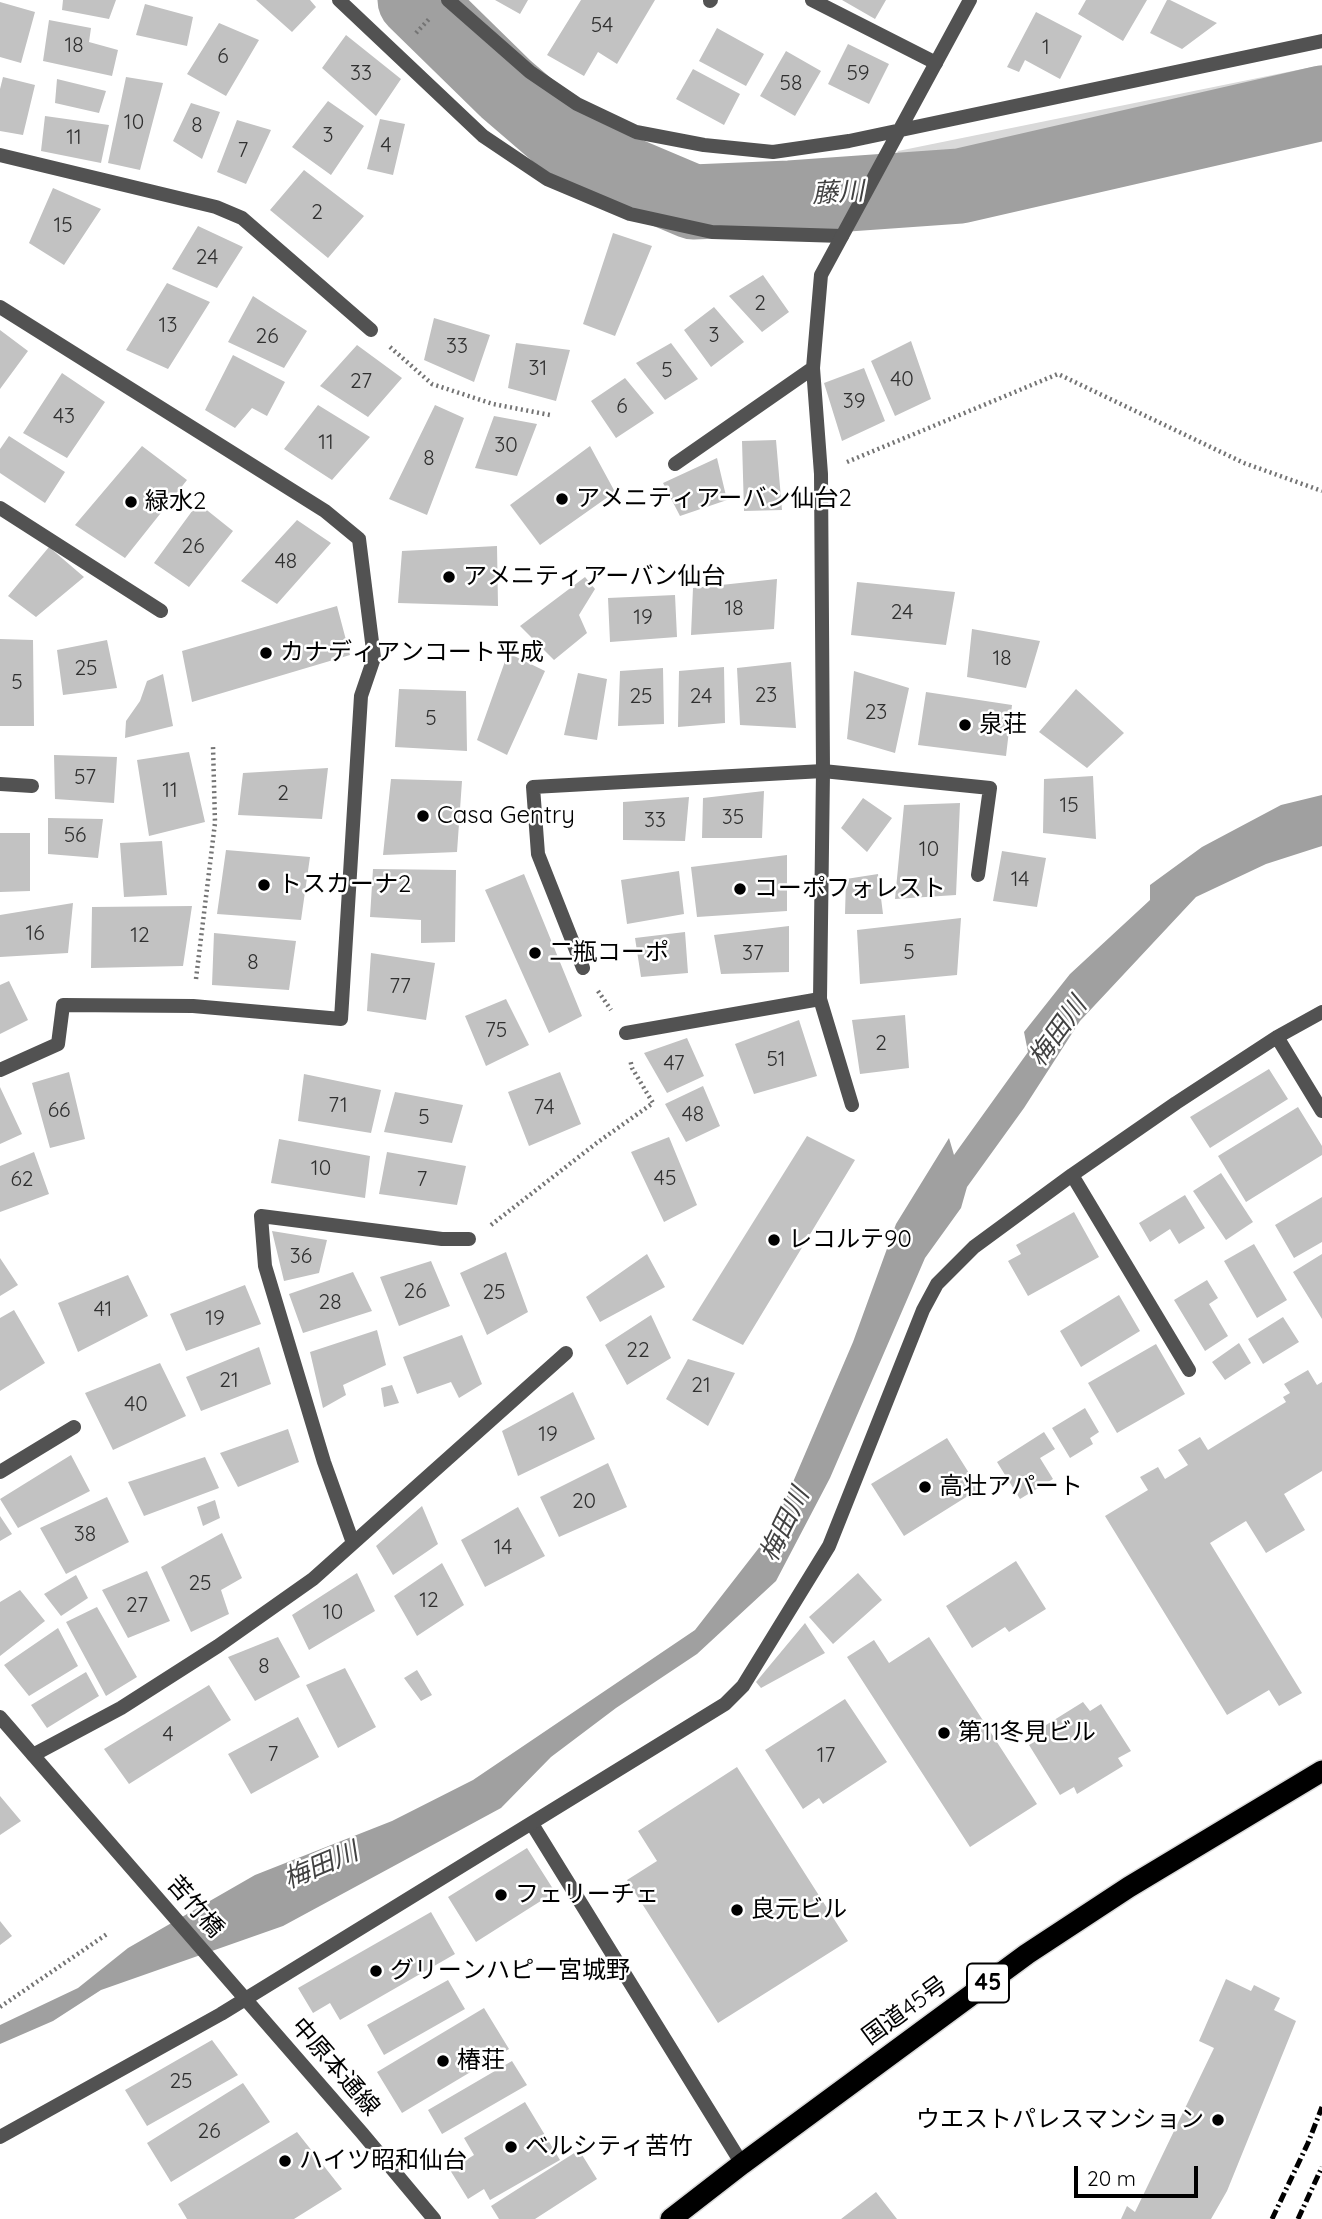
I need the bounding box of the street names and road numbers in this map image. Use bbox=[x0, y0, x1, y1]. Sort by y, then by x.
street label: 苦竹橋 bbox=[161, 1870, 229, 1944]
road number: 45 bbox=[967, 1964, 1009, 2002]
street label: 国道45号 bbox=[857, 1971, 953, 2051]
street label: 中原本通線 bbox=[285, 2012, 385, 2122]

